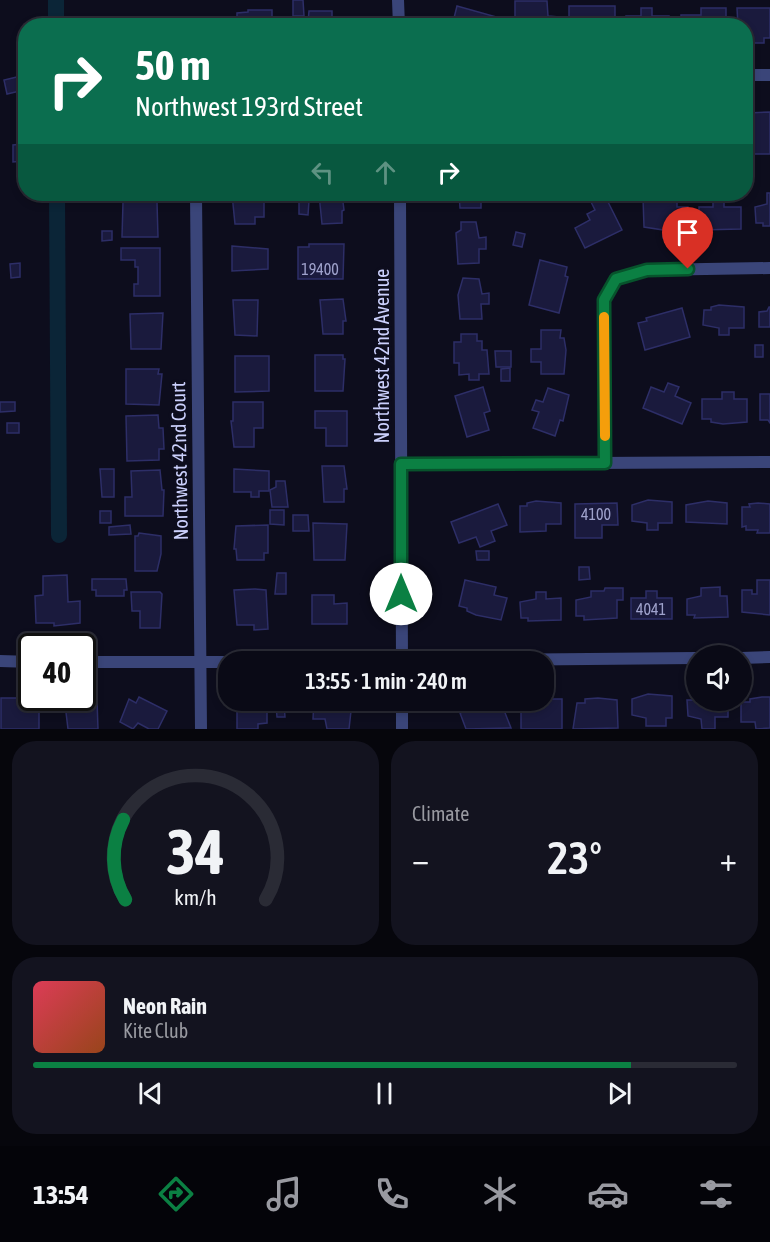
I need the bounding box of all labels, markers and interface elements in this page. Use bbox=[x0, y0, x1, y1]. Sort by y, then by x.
text: 50 m bbox=[135, 41, 210, 89]
icon: right bbox=[36, 42, 114, 120]
text: Northwest 193rd Street bbox=[135, 91, 363, 122]
icon: left bbox=[306, 156, 339, 189]
icon: ahead bbox=[369, 156, 402, 189]
icon: right bbox=[432, 156, 465, 189]
pin bbox=[662, 207, 713, 269]
icon: arrive bbox=[671, 216, 704, 249]
house number: 19400 bbox=[301, 260, 339, 278]
street label: Northwest 42nd Avenue bbox=[370, 269, 393, 443]
street label: Northwest 42nd Court bbox=[166, 381, 192, 541]
house number: 4100 bbox=[581, 505, 611, 523]
position arrow bbox=[369, 562, 433, 626]
house number: 4041 bbox=[636, 600, 666, 618]
speed limit sign: 40 bbox=[18, 633, 96, 711]
map controls bbox=[686, 645, 752, 711]
button: sound bbox=[686, 645, 752, 711]
text: 13:55 · 1 min · 240 m bbox=[305, 668, 467, 694]
text: Climate bbox=[412, 802, 469, 825]
text: 34 bbox=[166, 816, 225, 887]
text: 23° bbox=[547, 832, 602, 884]
text: − bbox=[412, 840, 429, 878]
text: + bbox=[720, 840, 737, 878]
text: km/h bbox=[174, 885, 217, 910]
text: Neon Rain bbox=[123, 993, 207, 1019]
text: Kite Club bbox=[123, 1019, 188, 1042]
icon: previous bbox=[134, 1077, 167, 1110]
icon: pause bbox=[368, 1077, 401, 1110]
icon: next bbox=[603, 1077, 636, 1110]
icon: directions bbox=[155, 1173, 197, 1215]
icon: music bbox=[263, 1173, 305, 1215]
icon: phone bbox=[371, 1173, 413, 1215]
icon: climate bbox=[479, 1173, 521, 1215]
icon: car bbox=[587, 1173, 629, 1215]
icon: filters bbox=[695, 1173, 737, 1215]
text: 13:54 bbox=[33, 1179, 89, 1210]

